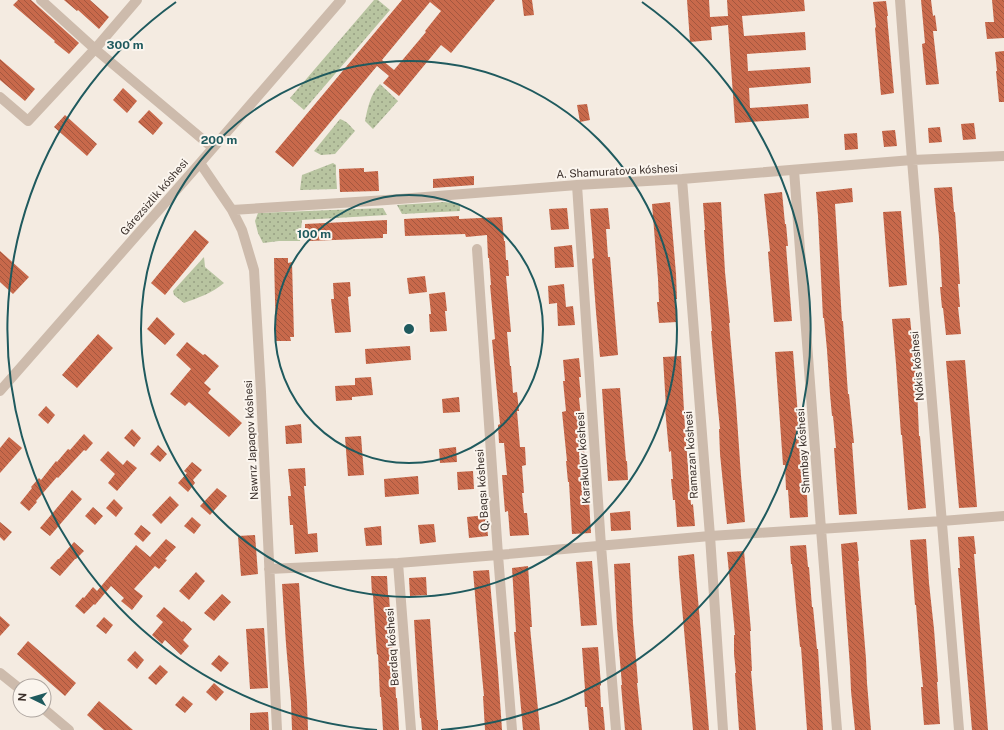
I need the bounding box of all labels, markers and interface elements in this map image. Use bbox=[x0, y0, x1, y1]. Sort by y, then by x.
text: 300 m bbox=[107, 38, 144, 52]
text: 200 m bbox=[201, 133, 237, 147]
street label: Gárezsizlik kóshesi bbox=[118, 157, 190, 237]
street label: A. Shamuratova kóshesi bbox=[556, 162, 678, 180]
text: 100 m bbox=[297, 227, 331, 241]
centre of rings bbox=[402, 322, 416, 336]
street label: Nókis kóshesi bbox=[908, 331, 926, 401]
street label: Nawrız Japaqov kóshesi bbox=[242, 380, 260, 500]
street label: Shımbay kóshesi bbox=[794, 408, 812, 494]
street label: Ramazan kóshesi bbox=[682, 411, 700, 499]
street label: Karakulov kóshesi bbox=[574, 412, 592, 504]
street label: Q. Baqsı kóshesi bbox=[473, 449, 491, 531]
street label: Berdaq kóshesi bbox=[383, 608, 401, 686]
north arrow bbox=[12, 678, 52, 718]
text: N bbox=[16, 692, 28, 702]

